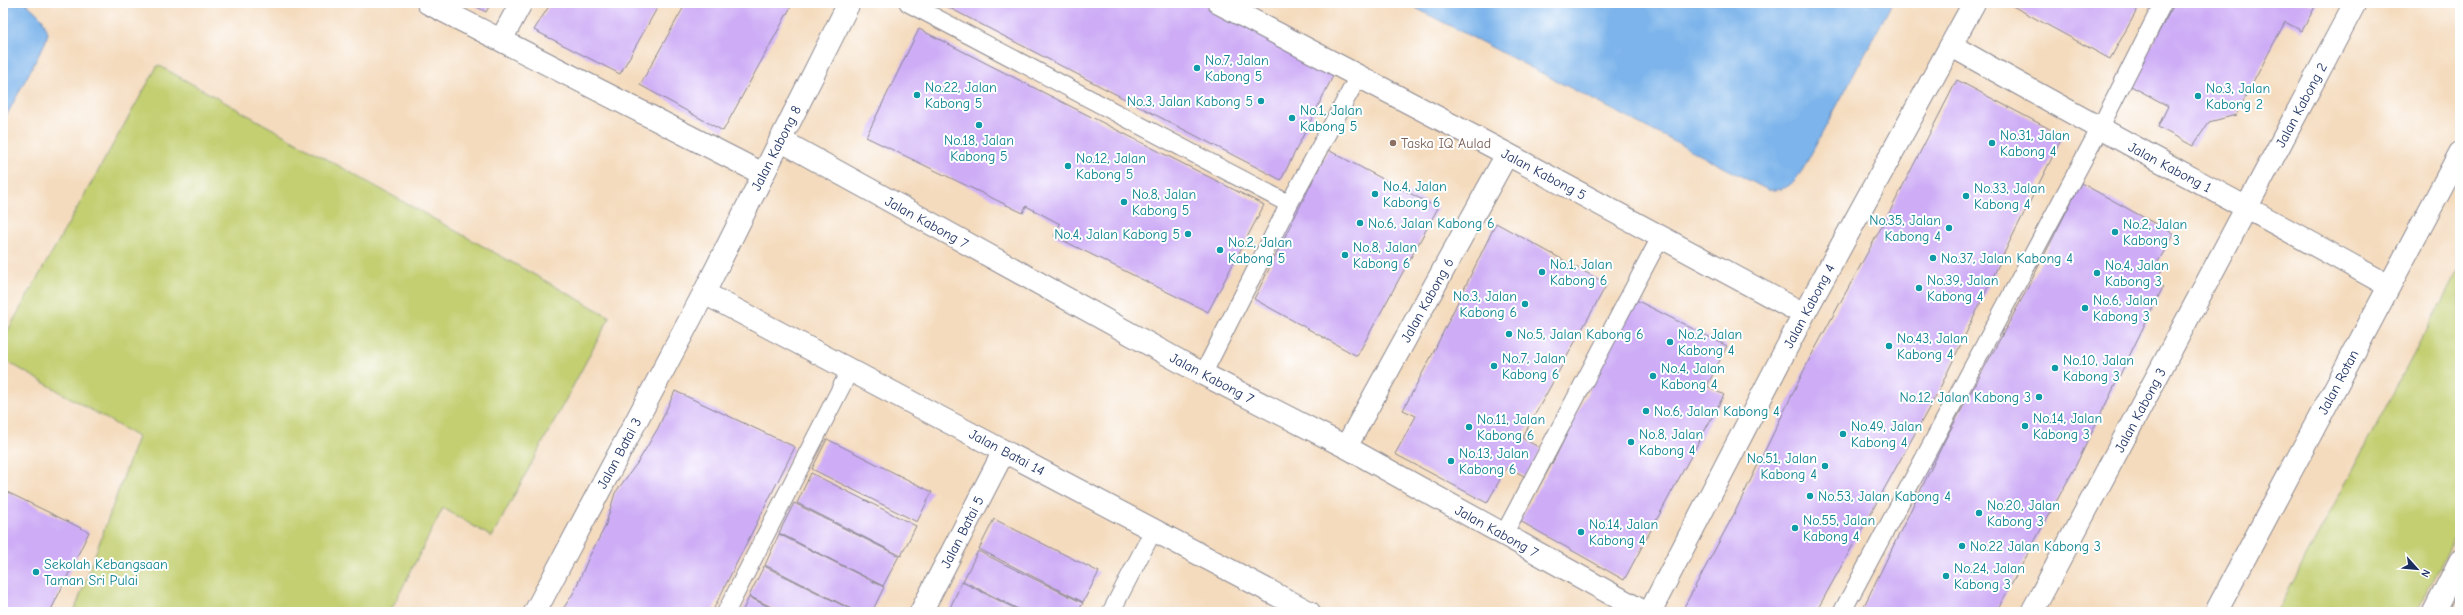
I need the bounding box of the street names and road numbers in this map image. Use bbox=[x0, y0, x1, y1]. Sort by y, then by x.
street label: Jalan Kabong 2 bbox=[2272, 60, 2331, 150]
street label: Jalan Kabong 8 bbox=[748, 103, 805, 194]
street label: Jalan Kabong 1 bbox=[2125, 138, 2214, 196]
street label: Jalan Kabong 5 bbox=[1498, 145, 1589, 204]
street label: Jalan Kabong 7 bbox=[882, 193, 972, 253]
street label: Jalan Kabong 6 bbox=[1397, 255, 1458, 345]
street label: Jalan Kabong 4 bbox=[1780, 261, 1839, 351]
street label: Jalan Rotan bbox=[2314, 347, 2362, 417]
street label: Jalan Kabong 7 bbox=[1167, 349, 1257, 408]
street label: Jalan Kabong 3 bbox=[2111, 365, 2170, 455]
street label: Jalan Batai 3 bbox=[594, 415, 645, 492]
street label: Jalan Batai 14 bbox=[966, 425, 1048, 480]
street label: Jalan Batai 5 bbox=[937, 493, 988, 571]
street label: Jalan Kabong 7 bbox=[1452, 502, 1542, 562]

